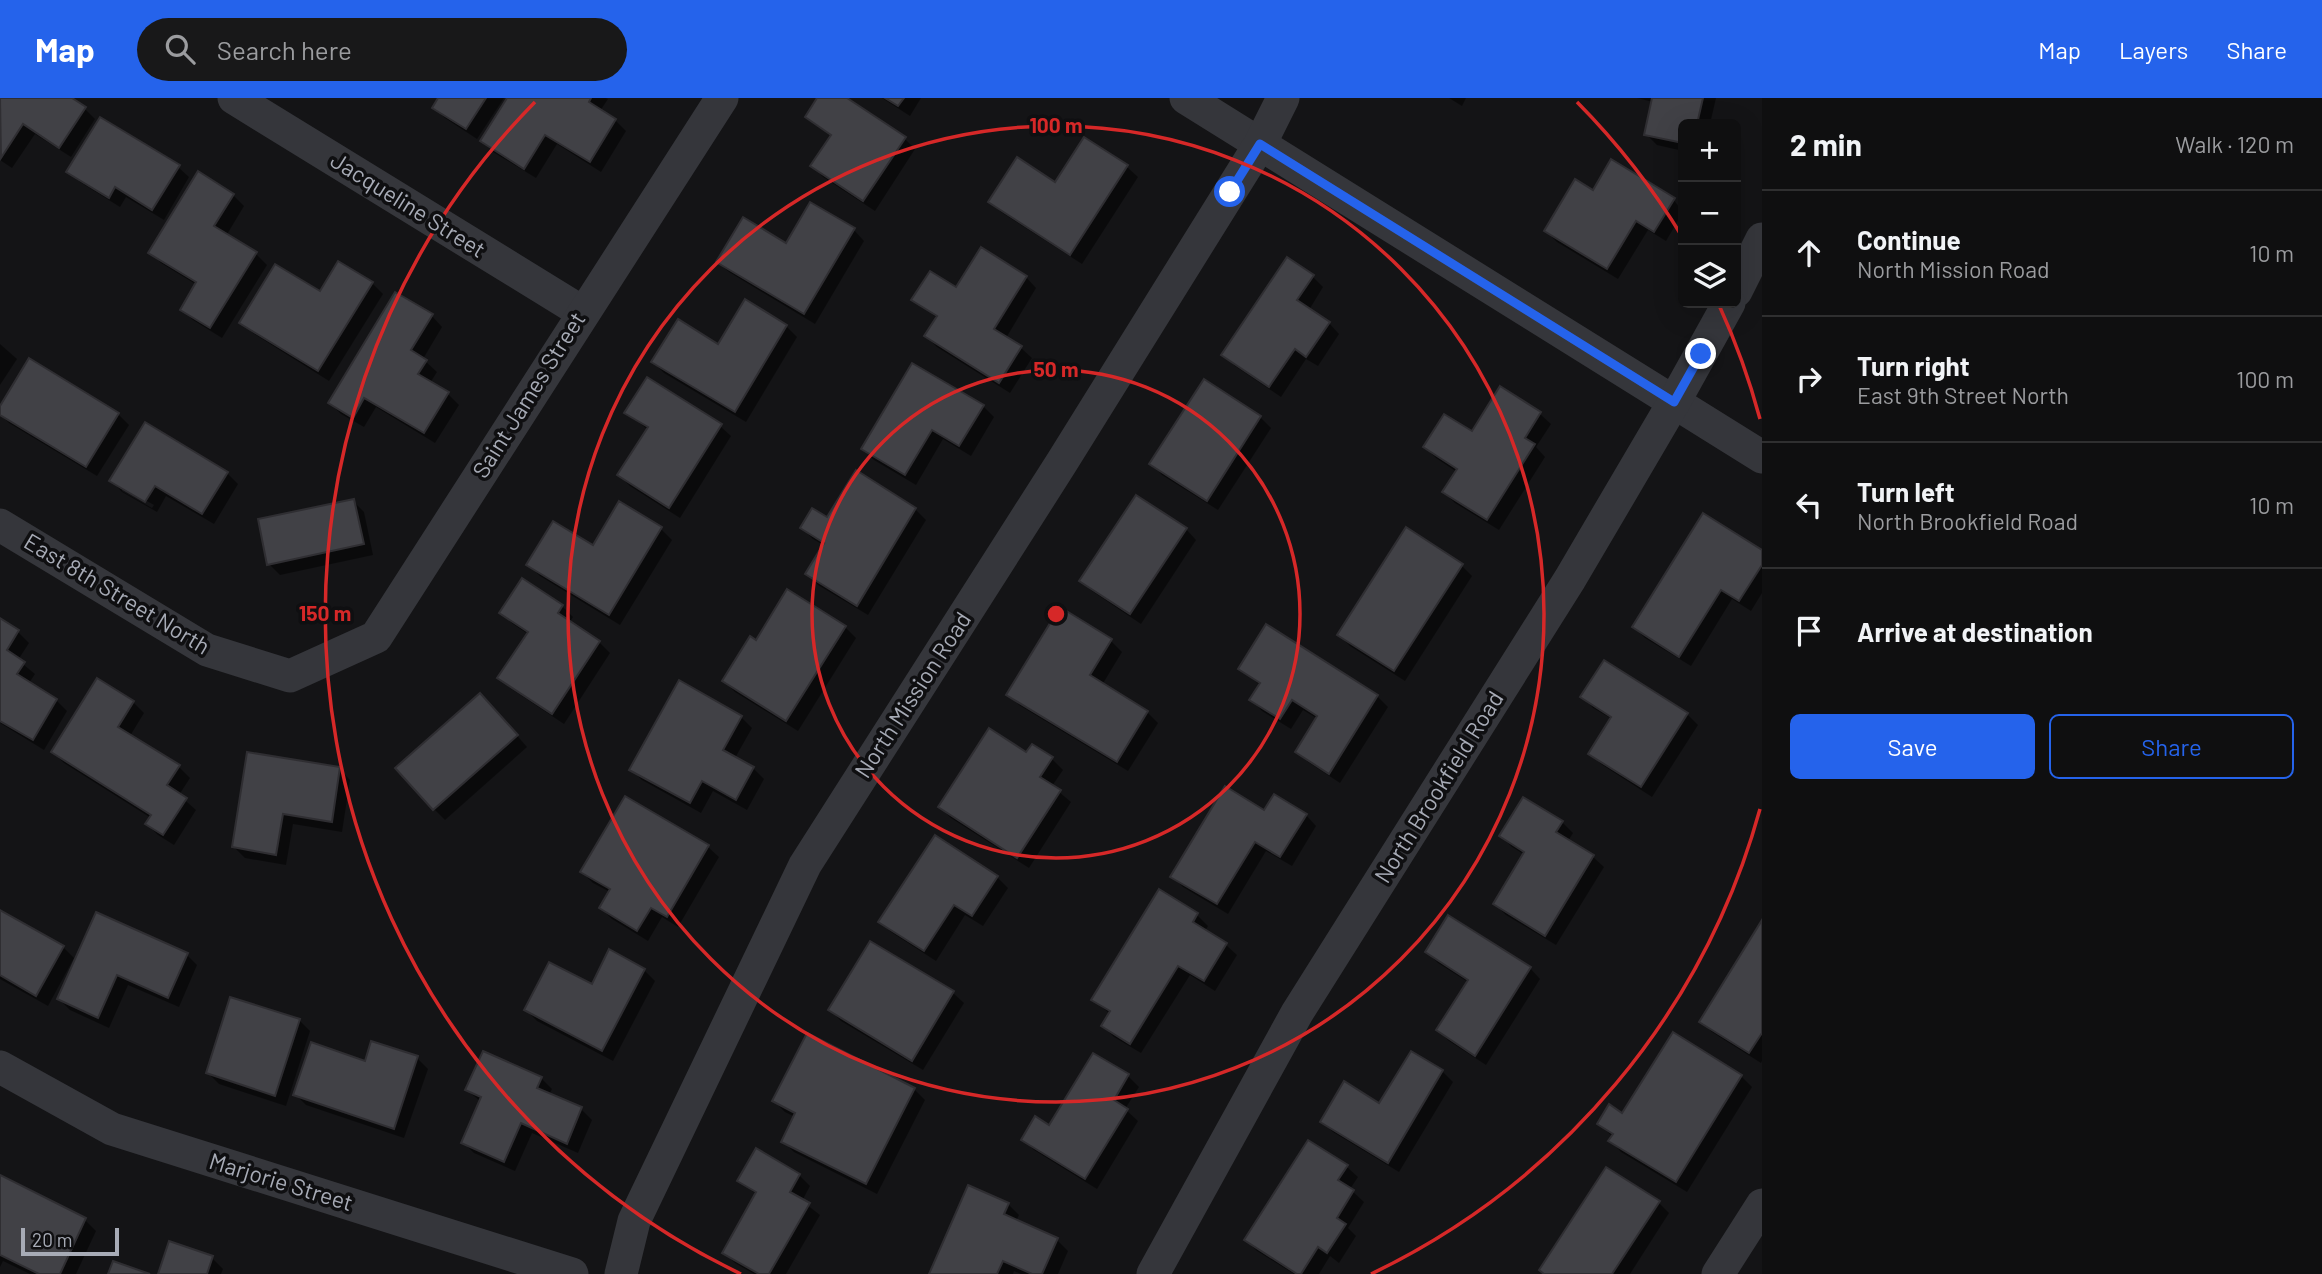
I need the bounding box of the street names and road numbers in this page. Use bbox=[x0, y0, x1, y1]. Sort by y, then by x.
street label: Jacqueline Street bbox=[326, 145, 491, 263]
street label: Saint James Street bbox=[466, 306, 591, 483]
street label: East 8th Street North bbox=[19, 527, 216, 660]
street label: North Mission Road bbox=[848, 606, 976, 783]
street label: North Brookfield Road bbox=[1368, 685, 1509, 888]
street label: Marjorie Street bbox=[206, 1146, 356, 1216]

